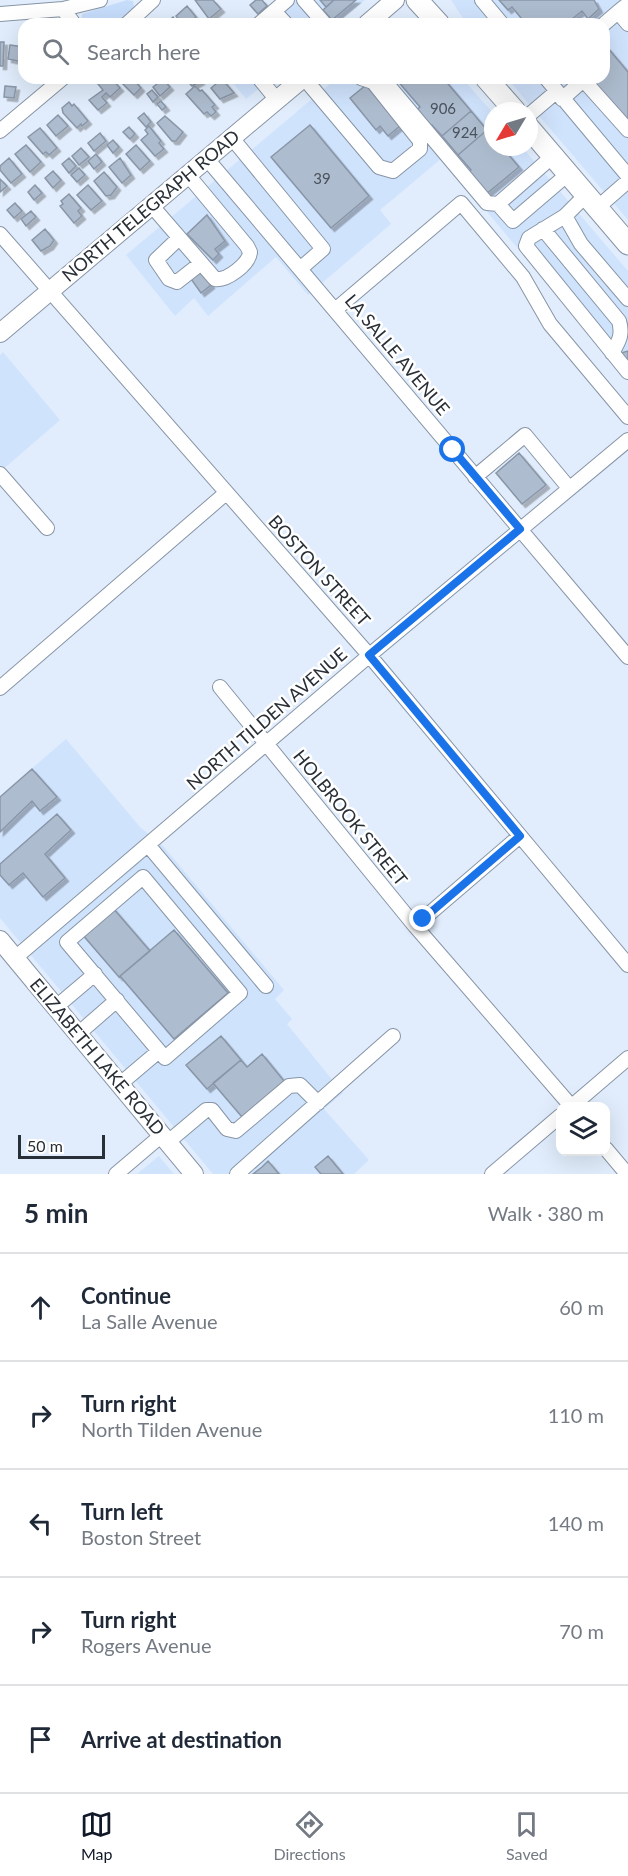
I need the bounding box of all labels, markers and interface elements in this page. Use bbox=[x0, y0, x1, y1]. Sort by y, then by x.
search box bbox=[18, 18, 610, 84]
icon: search bbox=[39, 35, 72, 68]
text: Search here bbox=[87, 38, 200, 65]
house number: 906 bbox=[430, 99, 456, 117]
north arrow bbox=[484, 102, 538, 156]
house number: 924 bbox=[452, 123, 478, 141]
street label: NORTH TELEGRAPH ROAD bbox=[57, 125, 243, 286]
house number: 39 bbox=[313, 169, 331, 187]
street label: LA SALLE AVENUE bbox=[341, 289, 455, 419]
route start bbox=[439, 436, 465, 462]
street label: BOSTON STREET bbox=[264, 510, 376, 631]
street label: NORTH TILDEN AVENUE bbox=[182, 643, 351, 794]
street label: HOLBROOK STREET bbox=[289, 745, 413, 890]
route end bbox=[409, 905, 435, 931]
street label: ELIZABETH LAKE ROAD bbox=[26, 973, 170, 1139]
map controls bbox=[556, 1102, 610, 1156]
button: layers bbox=[556, 1102, 610, 1156]
scale bar bbox=[18, 1132, 105, 1160]
text: 50 m bbox=[27, 1136, 63, 1155]
text: 5 min bbox=[24, 1197, 88, 1229]
text: Walk · 380 m bbox=[488, 1201, 604, 1225]
text: Continue bbox=[81, 1282, 171, 1309]
icon: ahead bbox=[24, 1291, 57, 1324]
text: 60 m bbox=[559, 1295, 604, 1319]
text: La Salle Avenue bbox=[81, 1309, 218, 1333]
text: Turn right bbox=[81, 1390, 176, 1417]
icon: right bbox=[24, 1399, 57, 1432]
text: 110 m bbox=[548, 1403, 604, 1427]
text: North Tilden Avenue bbox=[81, 1417, 262, 1441]
text: Turn left bbox=[81, 1498, 163, 1525]
icon: left bbox=[24, 1507, 57, 1540]
text: 140 m bbox=[548, 1511, 604, 1535]
text: Boston Street bbox=[81, 1525, 201, 1549]
text: Turn right bbox=[81, 1606, 176, 1633]
icon: right bbox=[24, 1615, 57, 1648]
text: 70 m bbox=[559, 1619, 604, 1643]
text: Rogers Avenue bbox=[81, 1633, 212, 1657]
icon: arrive bbox=[24, 1723, 57, 1756]
text: Arrive at destination bbox=[81, 1726, 282, 1753]
tab: Map bbox=[80, 1808, 113, 1863]
tab: Directions bbox=[273, 1808, 346, 1863]
tab: Saved bbox=[506, 1808, 548, 1863]

